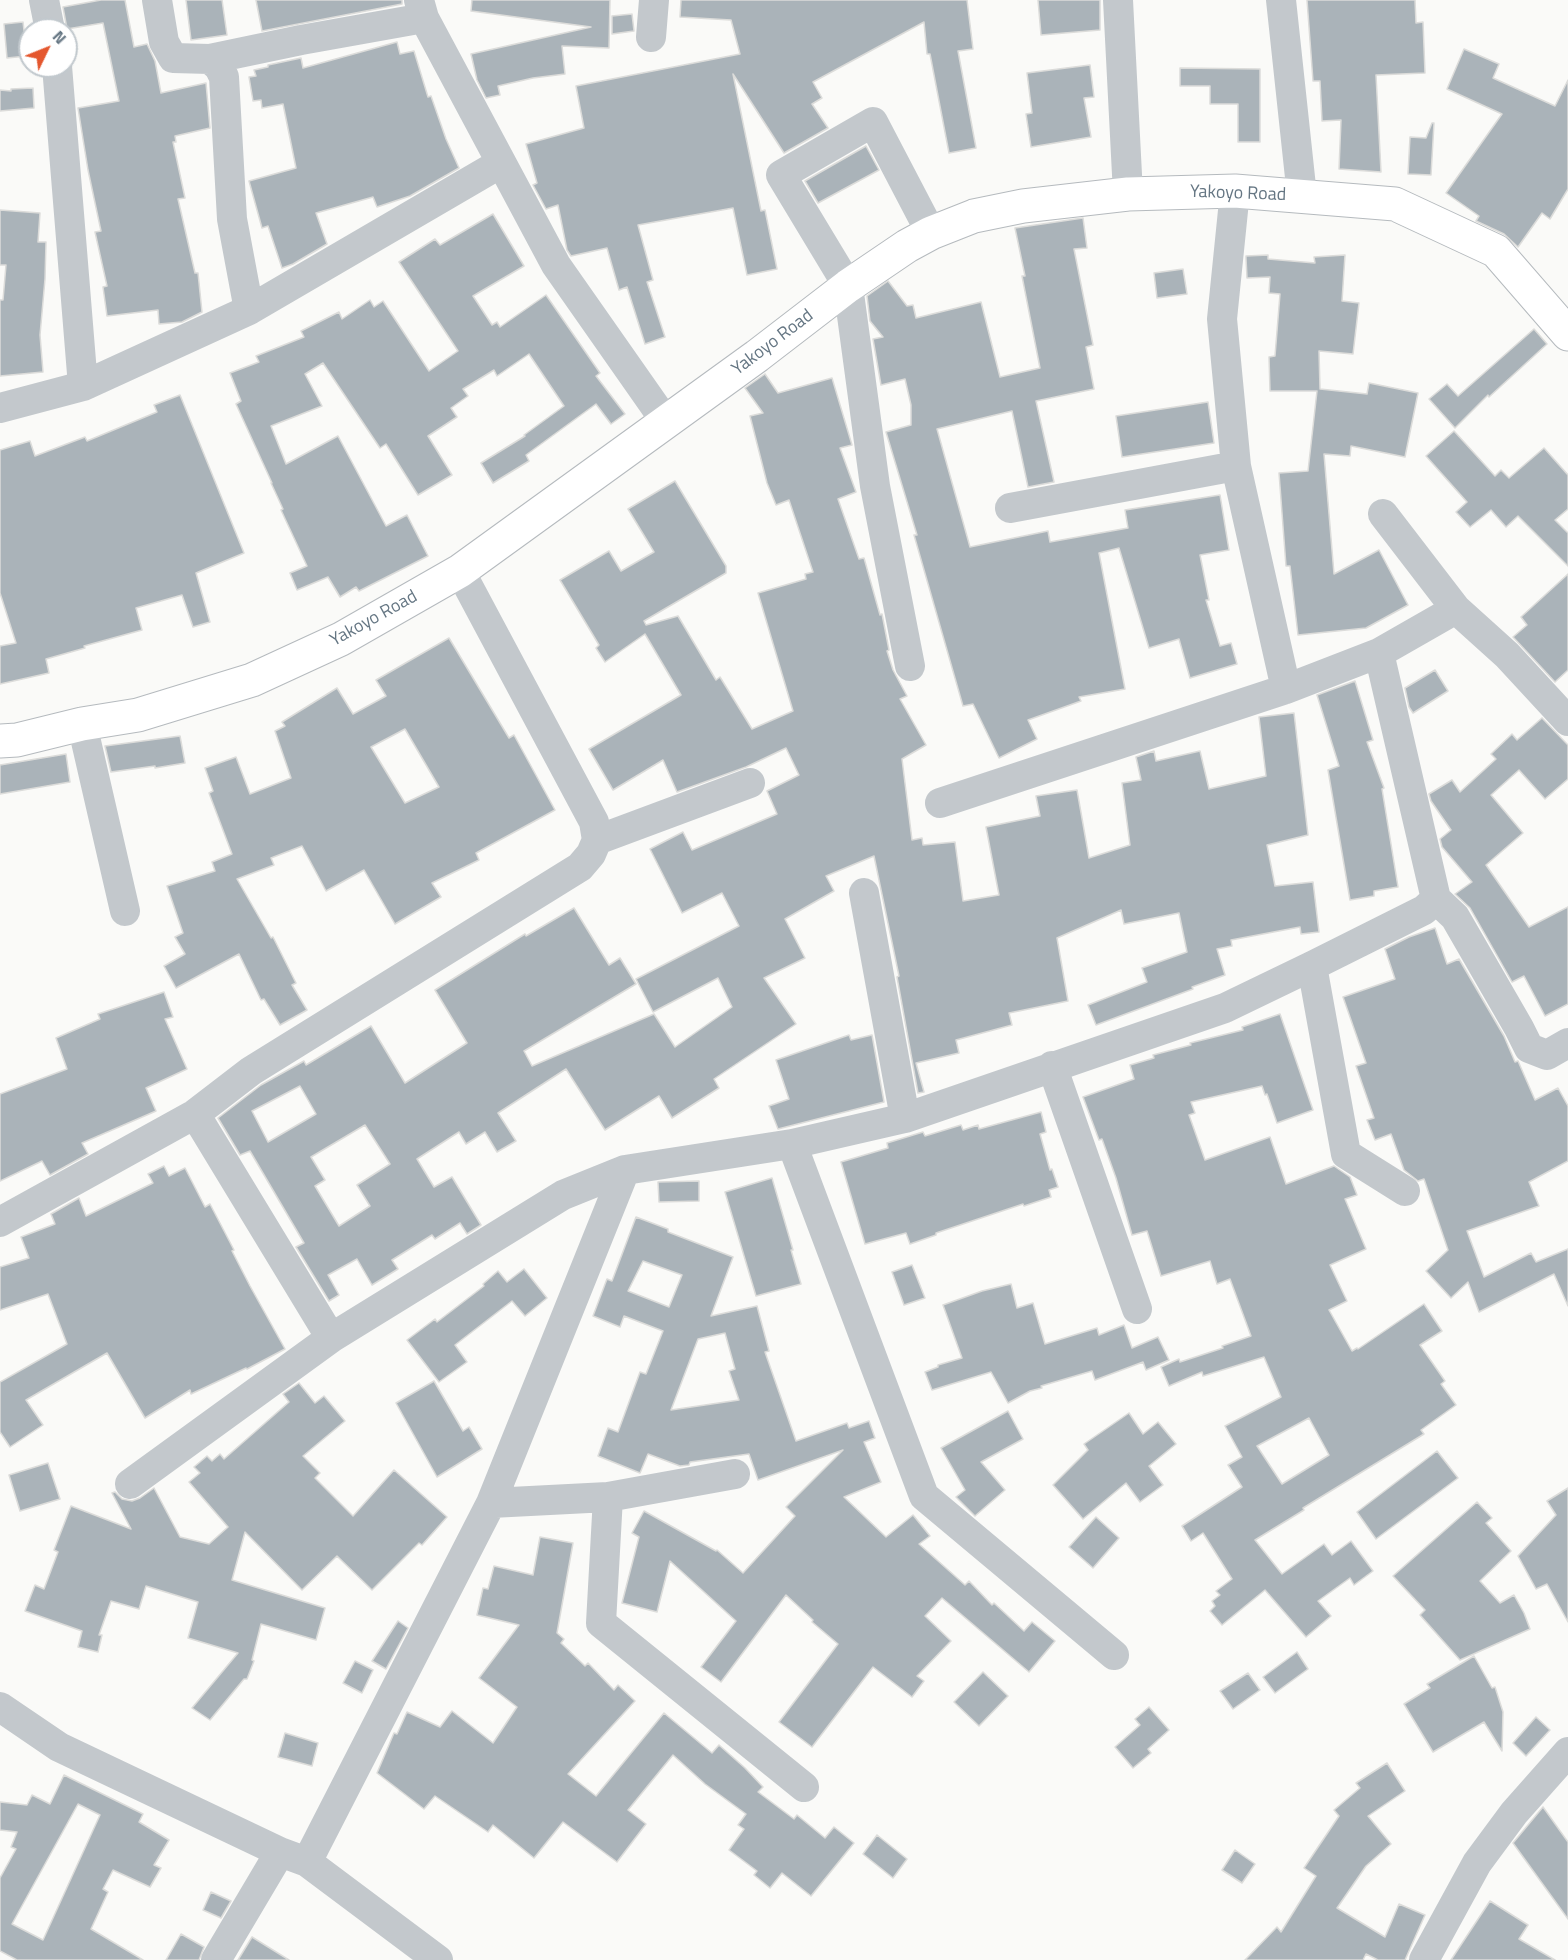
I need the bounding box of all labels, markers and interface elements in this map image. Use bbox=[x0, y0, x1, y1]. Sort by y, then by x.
north arrow bbox=[18, 18, 78, 78]
text: N bbox=[47, 25, 72, 49]
street label: Yakoyo Road bbox=[1190, 182, 1286, 206]
street label: Yakoyo Road bbox=[728, 305, 818, 381]
street label: Yakoyo Road bbox=[327, 586, 421, 652]

